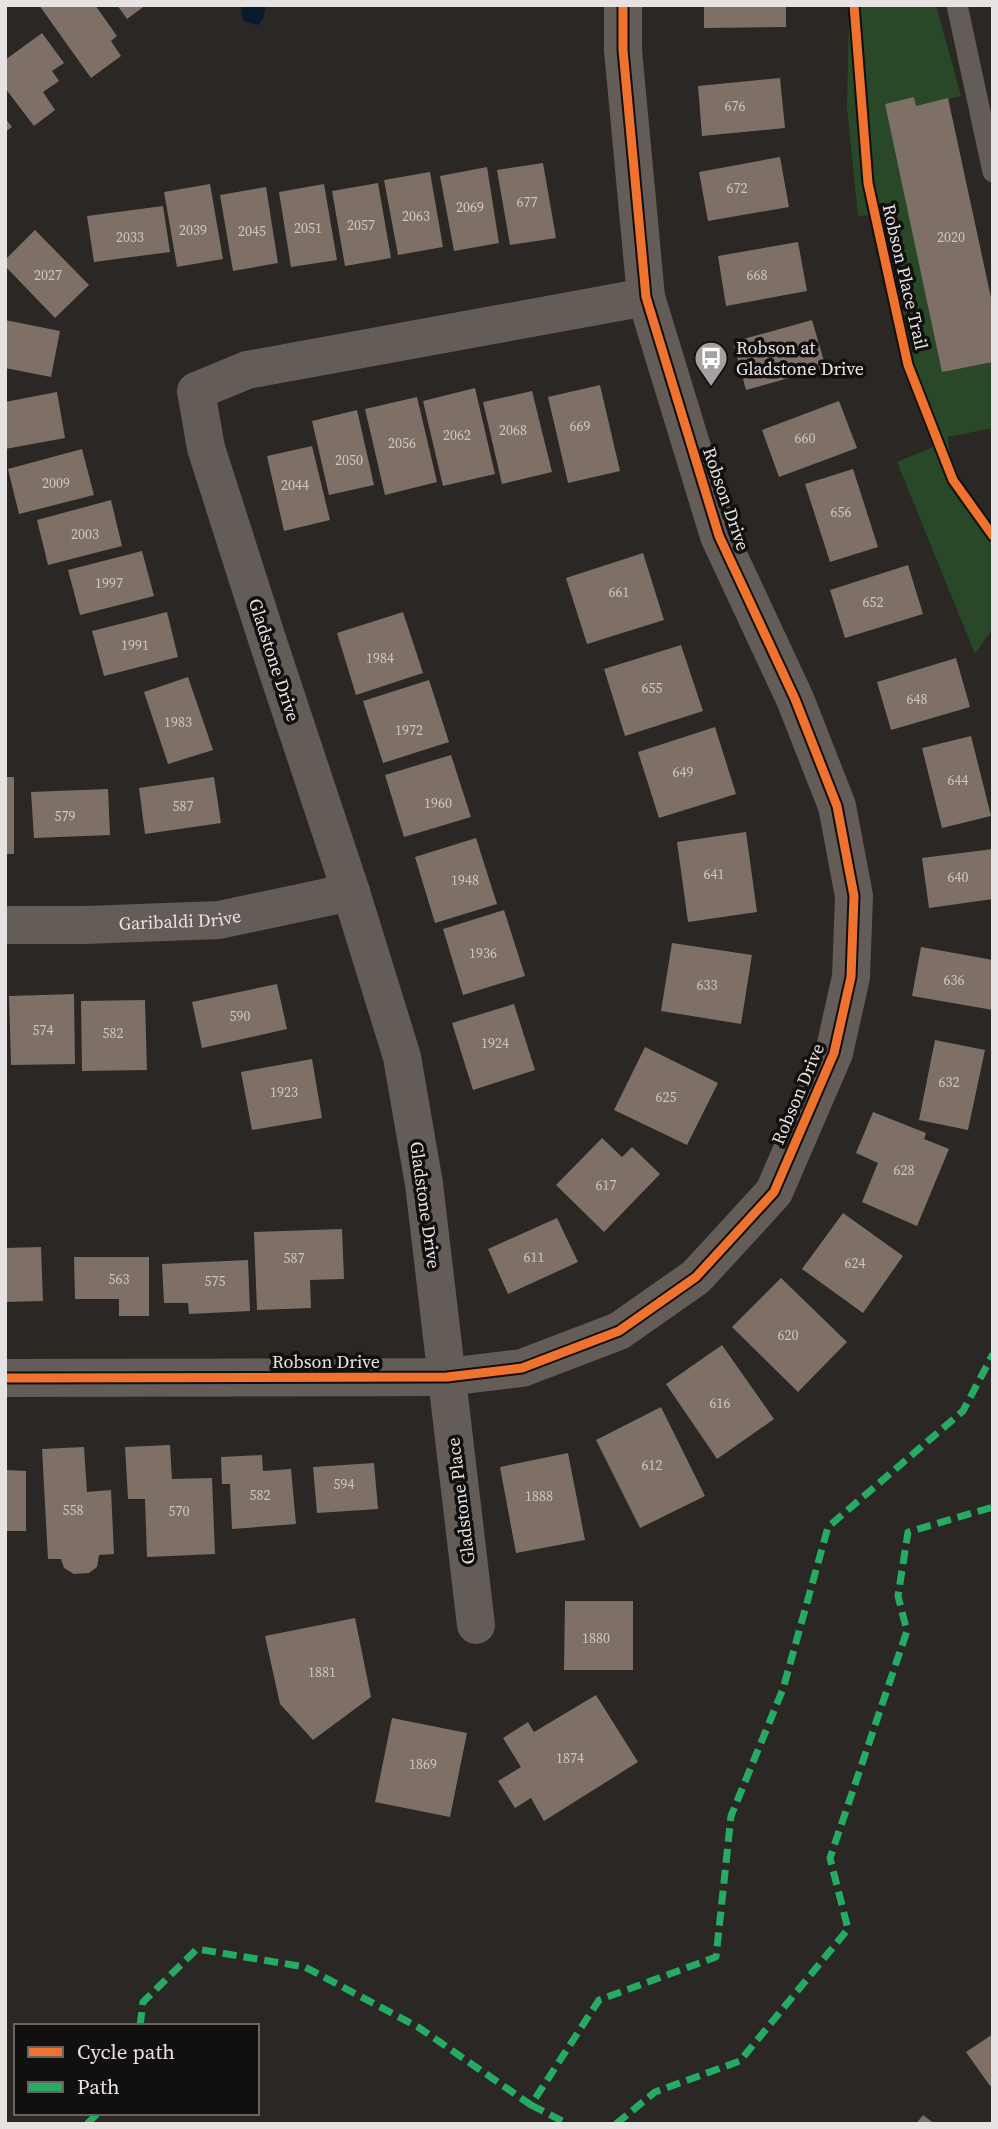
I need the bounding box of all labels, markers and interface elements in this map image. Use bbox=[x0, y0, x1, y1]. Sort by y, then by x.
house number: 676 bbox=[725, 96, 746, 116]
house number: 672 bbox=[727, 178, 748, 198]
house number: 677 bbox=[517, 192, 538, 212]
house number: 2069 bbox=[456, 197, 484, 217]
street label: Robson Place Trail bbox=[877, 202, 934, 352]
house number: 2063 bbox=[402, 206, 430, 226]
house number: 2057 bbox=[347, 215, 375, 235]
house number: 2051 bbox=[294, 218, 322, 238]
house number: 2039 bbox=[179, 220, 207, 240]
house number: 2045 bbox=[238, 221, 266, 241]
house number: 2033 bbox=[116, 227, 144, 247]
house number: 2020 bbox=[937, 227, 965, 247]
house number: 2027 bbox=[34, 265, 62, 285]
house number: 668 bbox=[747, 265, 768, 285]
place label: Robson at Gladstone Drive bbox=[736, 335, 864, 381]
bus stop icon: Robson at Gladstone Drive bbox=[692, 339, 730, 388]
house number: 669 bbox=[570, 416, 591, 436]
house number: 2068 bbox=[499, 420, 527, 440]
house number: 2062 bbox=[443, 425, 471, 445]
house number: 660 bbox=[795, 428, 816, 448]
house number: 2056 bbox=[388, 433, 416, 453]
street label: Robson Drive bbox=[697, 444, 756, 554]
house number: 2050 bbox=[335, 450, 363, 470]
house number: 2009 bbox=[42, 473, 70, 493]
house number: 2044 bbox=[281, 475, 309, 495]
house number: 656 bbox=[831, 502, 852, 522]
house number: 2003 bbox=[71, 524, 99, 544]
house number: 1997 bbox=[95, 573, 123, 593]
house number: 661 bbox=[609, 582, 630, 602]
house number: 652 bbox=[863, 592, 884, 612]
street label: Gladstone Drive bbox=[243, 595, 306, 725]
house number: 1991 bbox=[121, 635, 149, 655]
house number: 1984 bbox=[366, 648, 394, 668]
house number: 655 bbox=[642, 678, 663, 698]
house number: 648 bbox=[907, 689, 928, 709]
house number: 1983 bbox=[164, 712, 192, 732]
house number: 1972 bbox=[395, 720, 423, 740]
house number: 649 bbox=[673, 762, 694, 782]
house number: 644 bbox=[948, 770, 969, 790]
house number: 1960 bbox=[424, 793, 452, 813]
house number: 587 bbox=[173, 796, 194, 816]
house number: 579 bbox=[55, 806, 76, 826]
house number: 641 bbox=[704, 864, 725, 884]
house number: 640 bbox=[948, 867, 969, 887]
house number: 1948 bbox=[451, 870, 479, 890]
street label: Garibaldi Drive bbox=[118, 903, 243, 936]
house number: 1936 bbox=[469, 943, 497, 963]
house number: 636 bbox=[944, 970, 965, 990]
house number: 633 bbox=[697, 975, 718, 995]
house number: 590 bbox=[230, 1006, 251, 1026]
house number: 574 bbox=[33, 1020, 54, 1040]
house number: 582 bbox=[103, 1023, 124, 1043]
house number: 1924 bbox=[481, 1033, 509, 1053]
street label: Robson Drive bbox=[765, 1039, 830, 1148]
house number: 632 bbox=[939, 1072, 960, 1092]
house number: 1923 bbox=[270, 1082, 298, 1102]
house number: 625 bbox=[656, 1087, 677, 1107]
street label: Gladstone Drive bbox=[404, 1140, 447, 1270]
house number: 628 bbox=[894, 1160, 915, 1180]
house number: 617 bbox=[596, 1175, 617, 1195]
house number: 611 bbox=[524, 1247, 545, 1267]
house number: 587 bbox=[284, 1248, 305, 1268]
house number: 624 bbox=[845, 1253, 866, 1273]
house number: 563 bbox=[109, 1269, 130, 1289]
house number: 575 bbox=[205, 1271, 226, 1291]
house number: 620 bbox=[778, 1325, 799, 1345]
street label: Robson Drive bbox=[272, 1349, 380, 1374]
house number: 616 bbox=[710, 1393, 731, 1413]
street label: Gladstone Place bbox=[440, 1436, 481, 1566]
house number: 612 bbox=[642, 1455, 663, 1475]
house number: 594 bbox=[334, 1474, 355, 1494]
house number: 582 bbox=[250, 1485, 271, 1505]
house number: 1888 bbox=[525, 1486, 553, 1506]
house number: 558 bbox=[63, 1500, 84, 1520]
house number: 570 bbox=[169, 1501, 190, 1521]
house number: 1880 bbox=[582, 1628, 610, 1648]
house number: 1881 bbox=[308, 1662, 336, 1682]
house number: 1874 bbox=[556, 1748, 584, 1768]
house number: 1869 bbox=[409, 1754, 437, 1774]
legend bbox=[14, 2024, 259, 2115]
text: Cycle path bbox=[77, 2037, 175, 2066]
text: Path bbox=[77, 2072, 120, 2101]

